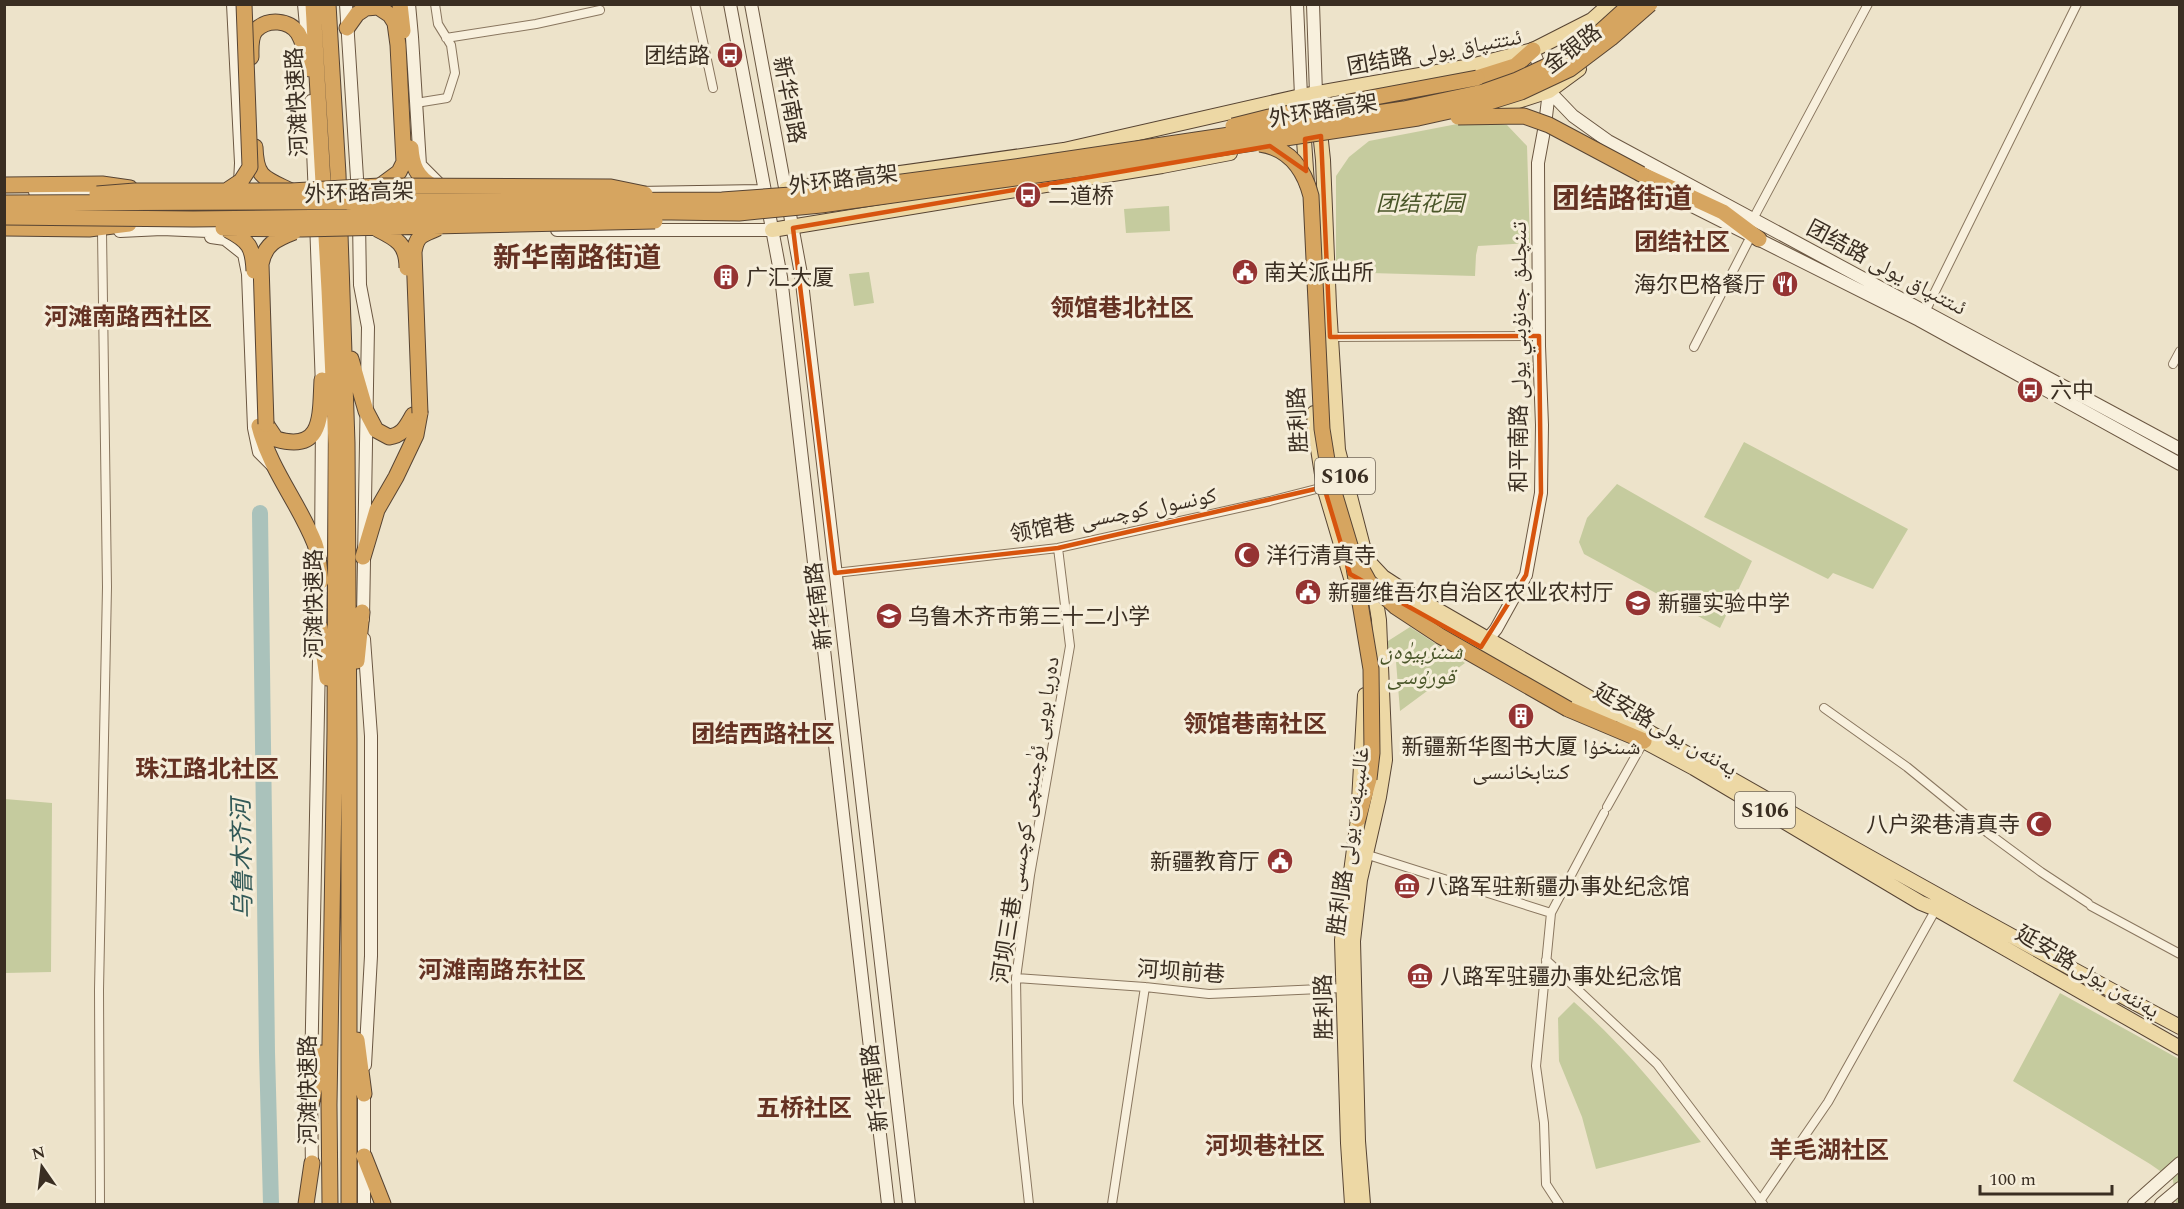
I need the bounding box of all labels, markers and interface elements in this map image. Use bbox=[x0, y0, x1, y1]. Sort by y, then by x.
street label: 金银路 bbox=[1537, 16, 1609, 82]
street label: 团结路 ئىتتىپاق يولى bbox=[1344, 21, 1524, 84]
place label: 团结路 bbox=[644, 40, 710, 73]
bus stop icon: 团结路 bbox=[715, 40, 745, 70]
street label: 河滩快速路 bbox=[278, 46, 317, 158]
street label: 新华南路 bbox=[764, 54, 813, 147]
street label: 外环路高架 bbox=[1266, 87, 1380, 136]
street label: 外环路高架 bbox=[787, 157, 900, 204]
street label: 外环路高架 bbox=[304, 175, 415, 212]
district label: 团结路街道 bbox=[1552, 178, 1692, 221]
bus stop icon: 二道桥 bbox=[1013, 180, 1043, 210]
place label: 二道桥 bbox=[1048, 180, 1114, 213]
park label: 团结花园 bbox=[1376, 188, 1467, 221]
street label: 团结路 ئىتتىپاق يولى bbox=[1800, 212, 1972, 324]
street label: 和平南路 تىنچلىق جەنۇبىي يولى bbox=[1503, 221, 1536, 493]
district label: 团结社区 bbox=[1634, 225, 1730, 261]
district label: 新华南路街道 bbox=[493, 237, 661, 280]
public building icon: 南关派出所 bbox=[1230, 257, 1260, 287]
place label: 南关派出所 bbox=[1264, 257, 1374, 290]
building icon: 广汇大厦 bbox=[711, 262, 741, 292]
place label: 广汇大厦 bbox=[746, 262, 834, 295]
place label: 海尔巴格餐厅 bbox=[1634, 269, 1766, 302]
restaurant icon: 海尔巴格餐厅 bbox=[1770, 269, 1800, 299]
district label: 领馆巷北社区 bbox=[1050, 291, 1194, 327]
district label: 河滩南路西社区 bbox=[44, 300, 212, 336]
bus stop icon: 六中 bbox=[2015, 375, 2045, 405]
place label: 六中 bbox=[2050, 375, 2094, 408]
street label: 胜利路 bbox=[1280, 386, 1317, 454]
road number: S106 bbox=[1315, 458, 1375, 494]
street label: 领馆巷 كونسول كوچىسى bbox=[1007, 479, 1220, 552]
mosque icon: 洋行清真寺 bbox=[1232, 540, 1262, 570]
place label: 洋行清真寺 bbox=[1266, 540, 1376, 573]
street label: 河滩快速路 bbox=[298, 549, 331, 659]
street label: 新华南路 bbox=[798, 560, 841, 652]
public building icon: 新疆维吾尔自治区农业农村厅 bbox=[1293, 577, 1323, 607]
place label: 新疆维吾尔自治区农业农村厅 bbox=[1328, 577, 1614, 610]
school or university icon: 新疆实验中学 bbox=[1623, 588, 1653, 618]
place label: 新疆实验中学 bbox=[1658, 588, 1790, 621]
school or university icon: 乌鲁木齐市第三十二小学 bbox=[874, 601, 904, 631]
place label: 乌鲁木齐市第三十二小学 bbox=[908, 601, 1150, 634]
park label: شىنزېيۈەن قورۇسى bbox=[1380, 636, 1464, 694]
street label: 河坝三巷 دەريا بويى ئۈچىنچى كوچىسى bbox=[984, 654, 1069, 986]
street label: 延安路يەنئەن يولى bbox=[1587, 676, 1744, 785]
building icon: 新疆新华图书大厦 شىنخۇا كىتابخانىسى bbox=[1506, 701, 1536, 731]
district label: 领馆巷南社区 bbox=[1183, 707, 1327, 743]
district label: 团结西路社区 bbox=[691, 717, 835, 753]
place label: 新疆新华图书大厦 شىنخۇا كىتابخانىسى bbox=[1401, 731, 1641, 789]
street label: 胜利路 غالىبىيەت يولى bbox=[1320, 745, 1379, 938]
district label: 珠江路北社区 bbox=[135, 752, 279, 788]
road number: S106 bbox=[1735, 792, 1795, 828]
water label: 乌鲁木齐河 bbox=[224, 795, 262, 919]
place label: 八户梁巷清真寺 bbox=[1866, 809, 2020, 842]
mosque icon: 八户梁巷清真寺 bbox=[2024, 809, 2054, 839]
place label: 新疆教育厅 bbox=[1150, 846, 1260, 879]
public building icon: 新疆教育厅 bbox=[1265, 846, 1295, 876]
museum icon: 八路军驻新疆办事处纪念馆 bbox=[1392, 871, 1422, 901]
place label: 八路军驻新疆办事处纪念馆 bbox=[1426, 871, 1690, 904]
street label: 延安路يەنئەن يولى bbox=[2009, 918, 2166, 1027]
district label: 河滩南路东社区 bbox=[418, 953, 586, 989]
street label: 河坝前巷 bbox=[1136, 953, 1226, 992]
museum icon: 八路军驻疆办事处纪念馆 bbox=[1405, 961, 1435, 991]
place label: 八路军驻疆办事处纪念馆 bbox=[1440, 961, 1682, 994]
street label: 胜利路 bbox=[1307, 974, 1342, 1040]
street label: 河滩快速路 bbox=[292, 1035, 325, 1145]
street label: 新华南路 bbox=[854, 1042, 897, 1134]
district label: 五桥社区 bbox=[756, 1091, 852, 1127]
district label: 河坝巷社区 bbox=[1205, 1129, 1325, 1165]
district label: 羊毛湖社区 bbox=[1769, 1133, 1889, 1169]
north arrow bbox=[12, 1137, 72, 1197]
text: N bbox=[29, 1140, 48, 1167]
scale bar bbox=[1980, 1158, 2112, 1196]
text: 100 m bbox=[1989, 1166, 2036, 1193]

